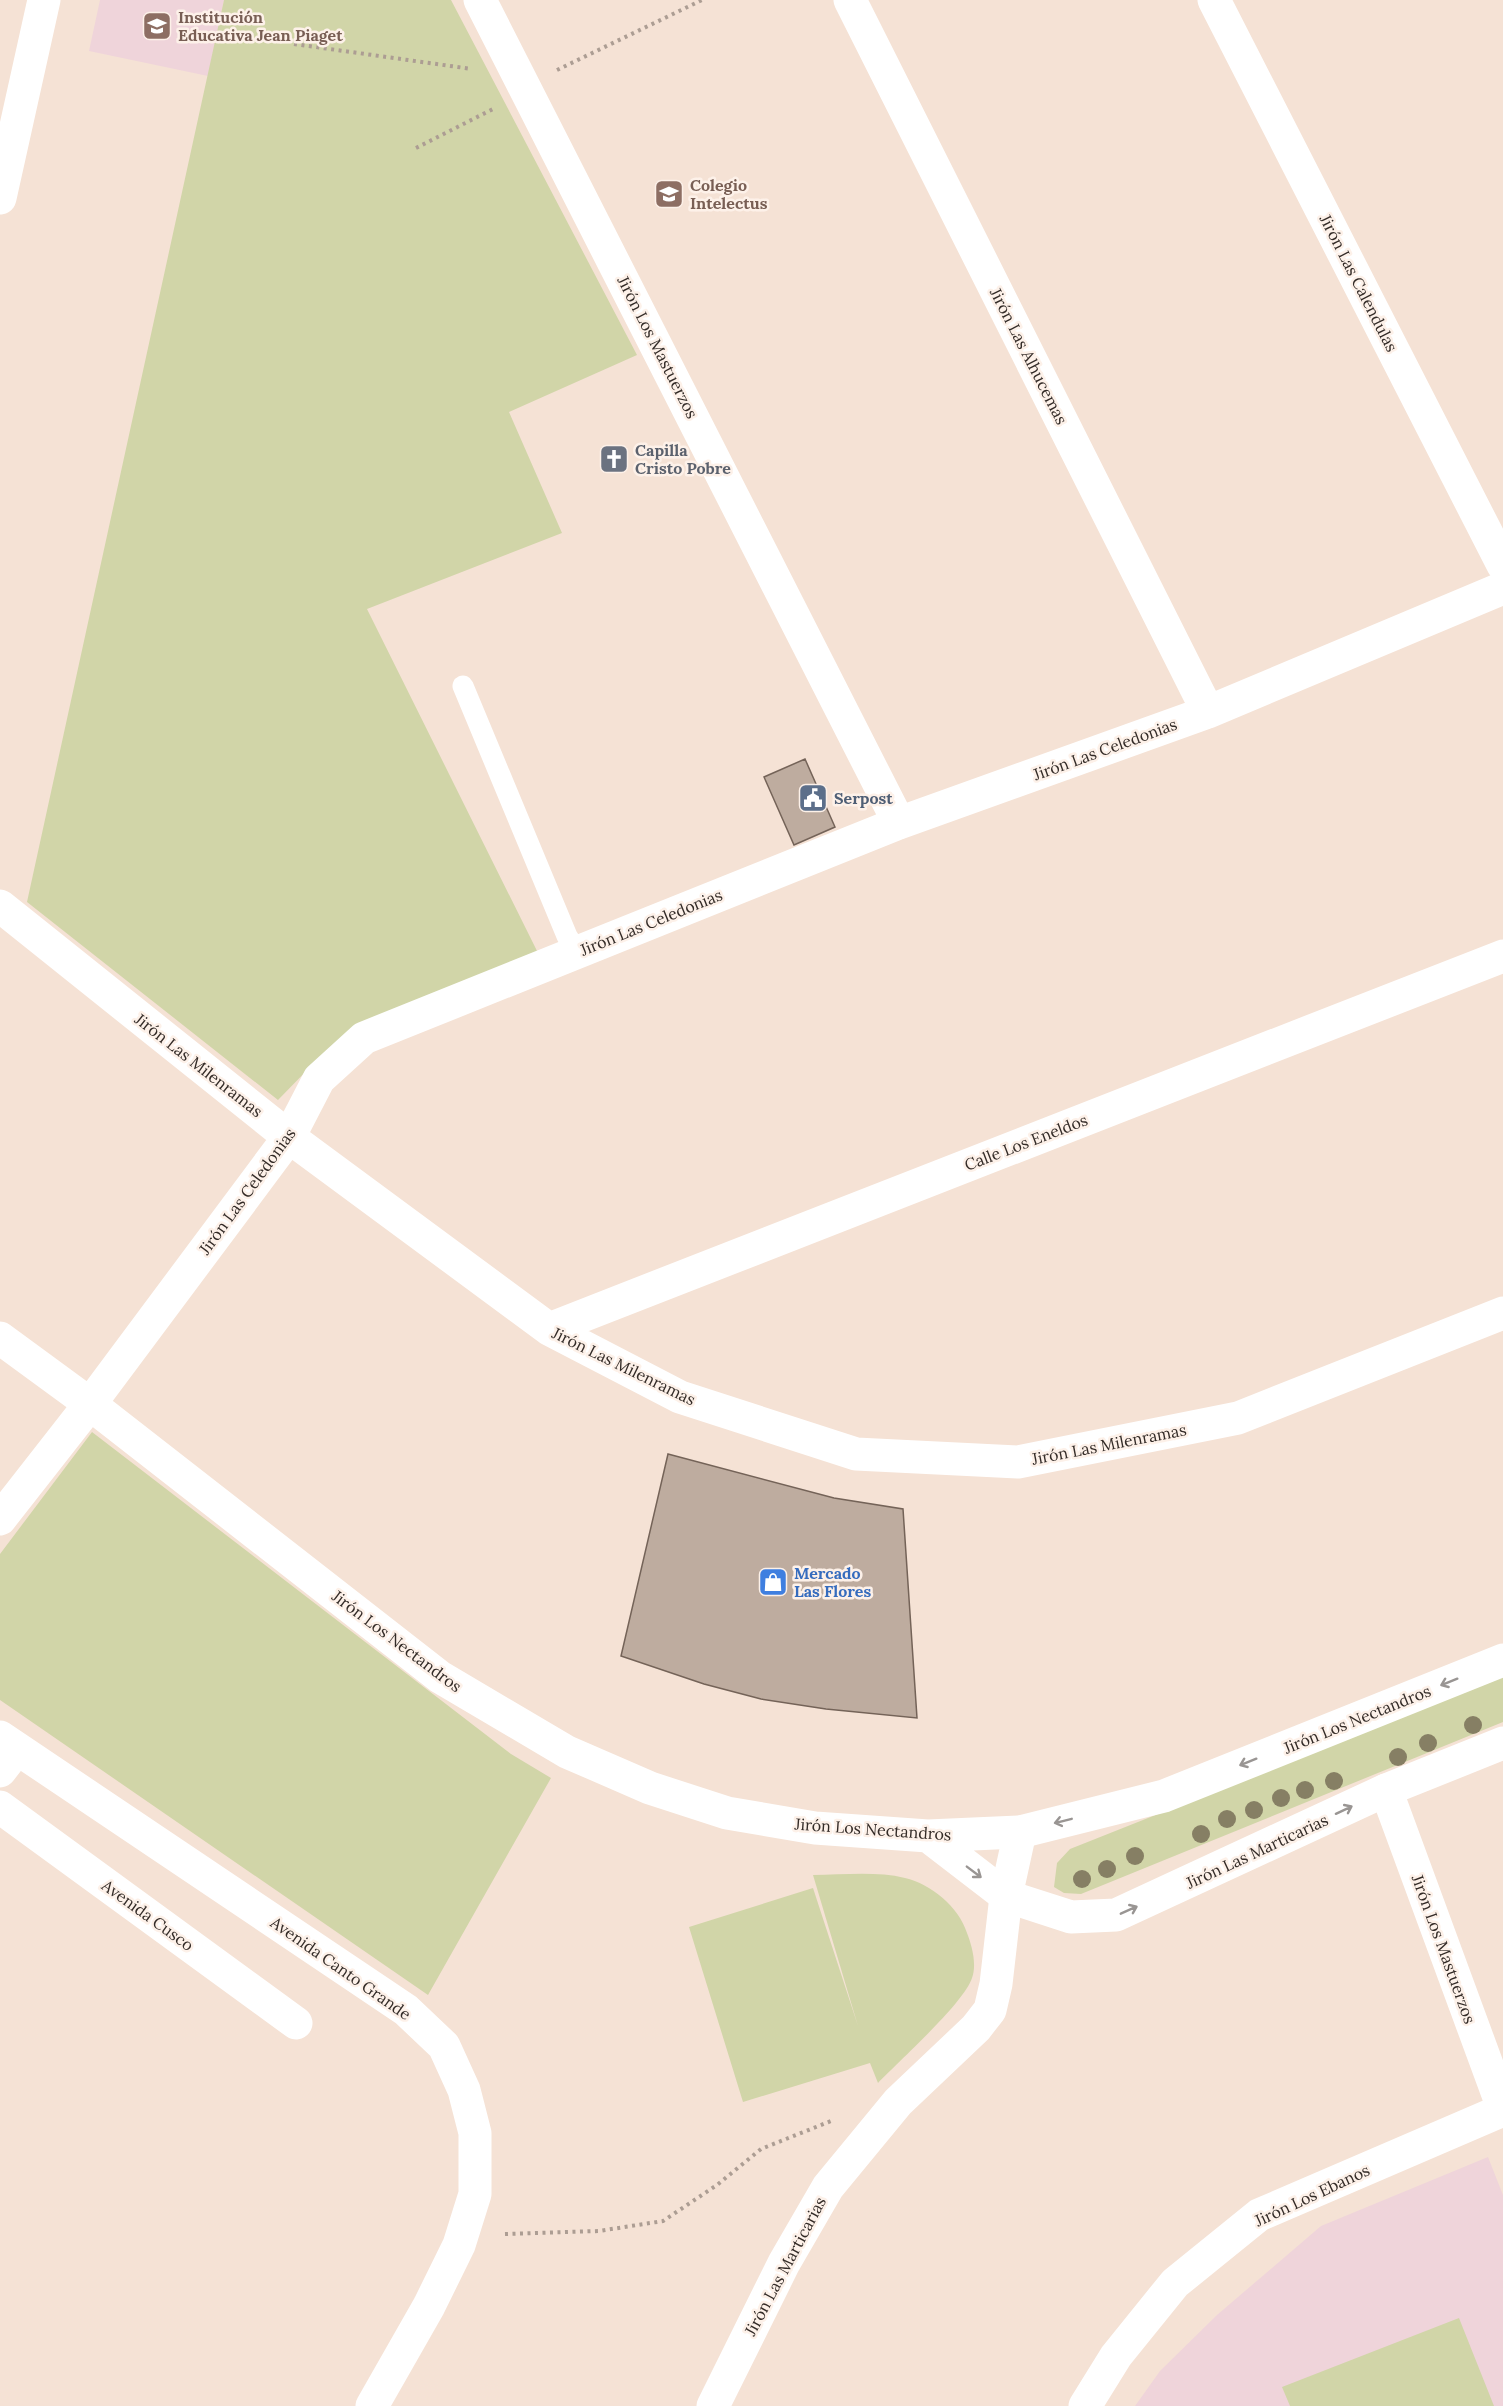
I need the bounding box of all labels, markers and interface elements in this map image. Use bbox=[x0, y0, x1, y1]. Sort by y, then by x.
place label: Institución Educativa Jean Piaget bbox=[178, 7, 343, 45]
school or university icon: Institución Educativa Jean Piaget bbox=[141, 10, 173, 42]
place label: Colegio Intelectus bbox=[690, 175, 768, 213]
school or university icon: Colegio Intelectus bbox=[653, 178, 685, 210]
street label: Jirón Las Calendulas bbox=[1315, 210, 1402, 355]
street label: Jirón Los Mastuerzos bbox=[613, 271, 703, 422]
street label: Jirón Las Alhucemas bbox=[985, 283, 1072, 428]
place label: Capilla Cristo Pobre bbox=[635, 440, 731, 478]
church icon: Capilla Cristo Pobre bbox=[598, 443, 630, 475]
street label: Jirón Las Celedonias bbox=[1029, 714, 1180, 785]
public building icon: Serpost bbox=[797, 782, 829, 814]
place label: Serpost bbox=[834, 788, 893, 808]
street label: Jirón Las Celedonias bbox=[576, 884, 725, 960]
street label: Jirón Las Milenramas bbox=[130, 1008, 267, 1121]
street label: Calle Los Eneldos bbox=[962, 1109, 1090, 1175]
street label: Jirón Las Celedonias bbox=[194, 1124, 300, 1259]
street label: Jirón Las Milenramas bbox=[548, 1322, 699, 1409]
street label: Jirón Las Milenramas bbox=[1029, 1419, 1188, 1469]
place label: Mercado Las Flores bbox=[794, 1563, 871, 1601]
shop icon: Mercado Las Flores bbox=[757, 1566, 789, 1598]
street label: Jirón Los Nectandros bbox=[327, 1585, 466, 1696]
one-way arrow bbox=[1440, 1677, 1458, 1688]
street label: Jirón Los Nectandros bbox=[1279, 1680, 1434, 1758]
one-way arrow bbox=[1240, 1757, 1258, 1768]
one-way arrow bbox=[1334, 1804, 1352, 1815]
street label: Jirón Las Marticarias bbox=[1182, 1809, 1331, 1893]
street label: Jirón Los Nectandros bbox=[793, 1813, 952, 1844]
one-way arrow bbox=[1054, 1816, 1073, 1828]
one-way arrow bbox=[966, 1865, 982, 1878]
street label: Jirón Los Mastuerzos bbox=[1407, 1871, 1480, 2026]
street label: Avenida Cusco bbox=[97, 1874, 198, 1955]
one-way arrow bbox=[1119, 1903, 1137, 1915]
street label: Avenida Canto Grande bbox=[266, 1911, 415, 2024]
street label: Jirón Los Ebanos bbox=[1250, 2160, 1373, 2231]
street label: Jirón Las Marticarias bbox=[739, 2193, 830, 2340]

